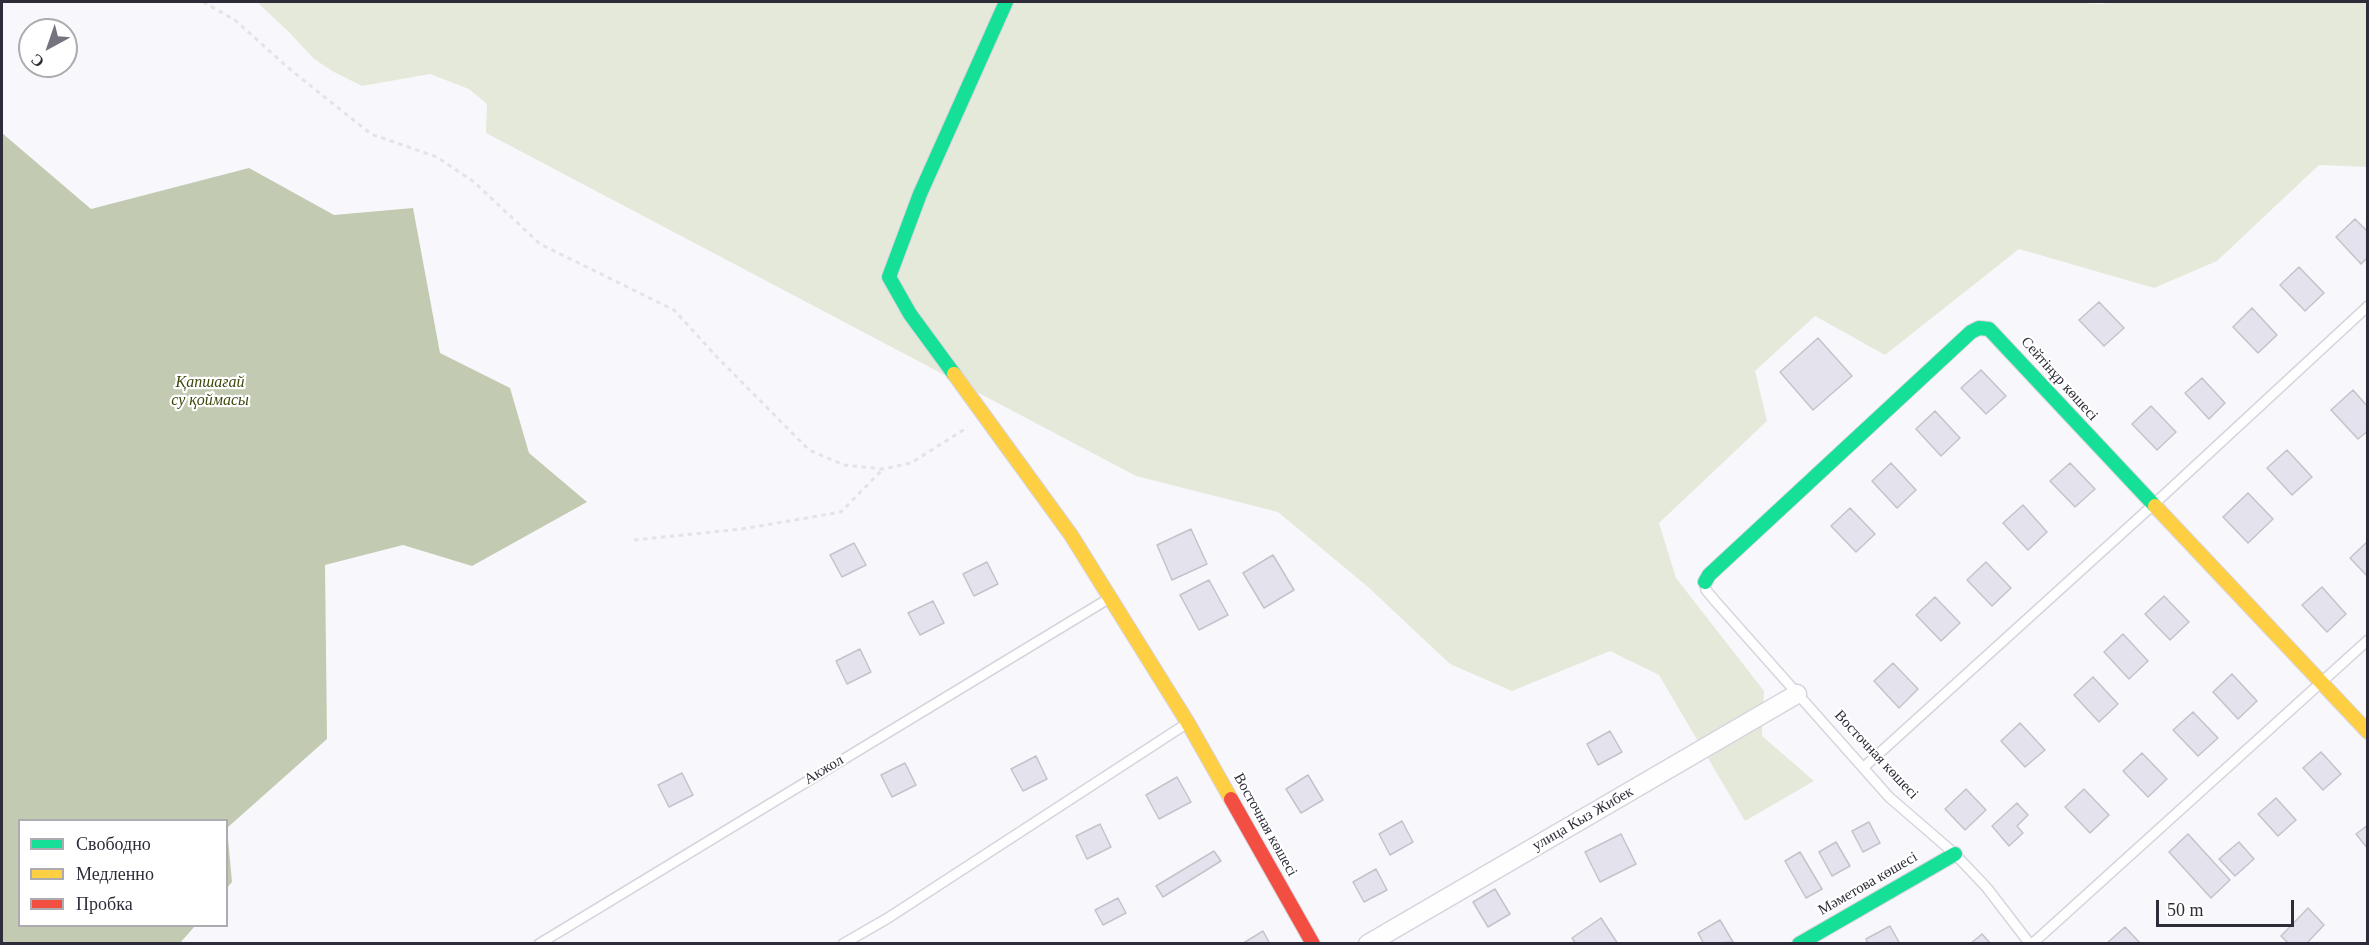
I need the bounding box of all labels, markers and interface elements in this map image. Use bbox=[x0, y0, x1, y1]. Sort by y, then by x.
north arrow bbox=[18, 18, 78, 78]
text: С bbox=[28, 50, 47, 71]
street label: Сейтінұр көшесі bbox=[2017, 333, 2101, 425]
water label: Қапшағай су қоймасы bbox=[171, 373, 249, 411]
street label: Восточная көшесі bbox=[1830, 707, 1922, 803]
street label: Акжол bbox=[801, 751, 847, 789]
street label: Восточная көшесі bbox=[1229, 770, 1301, 880]
street label: улица Кыз Жибек bbox=[1529, 783, 1637, 855]
legend bbox=[18, 819, 228, 927]
text: Свободно bbox=[76, 834, 151, 854]
street label: Мәметова көшесі bbox=[1815, 848, 1921, 920]
text: Медленно bbox=[76, 864, 154, 884]
scale bar bbox=[2159, 888, 2297, 926]
text: Пробка bbox=[76, 894, 133, 914]
text: 50 m bbox=[2167, 900, 2204, 920]

